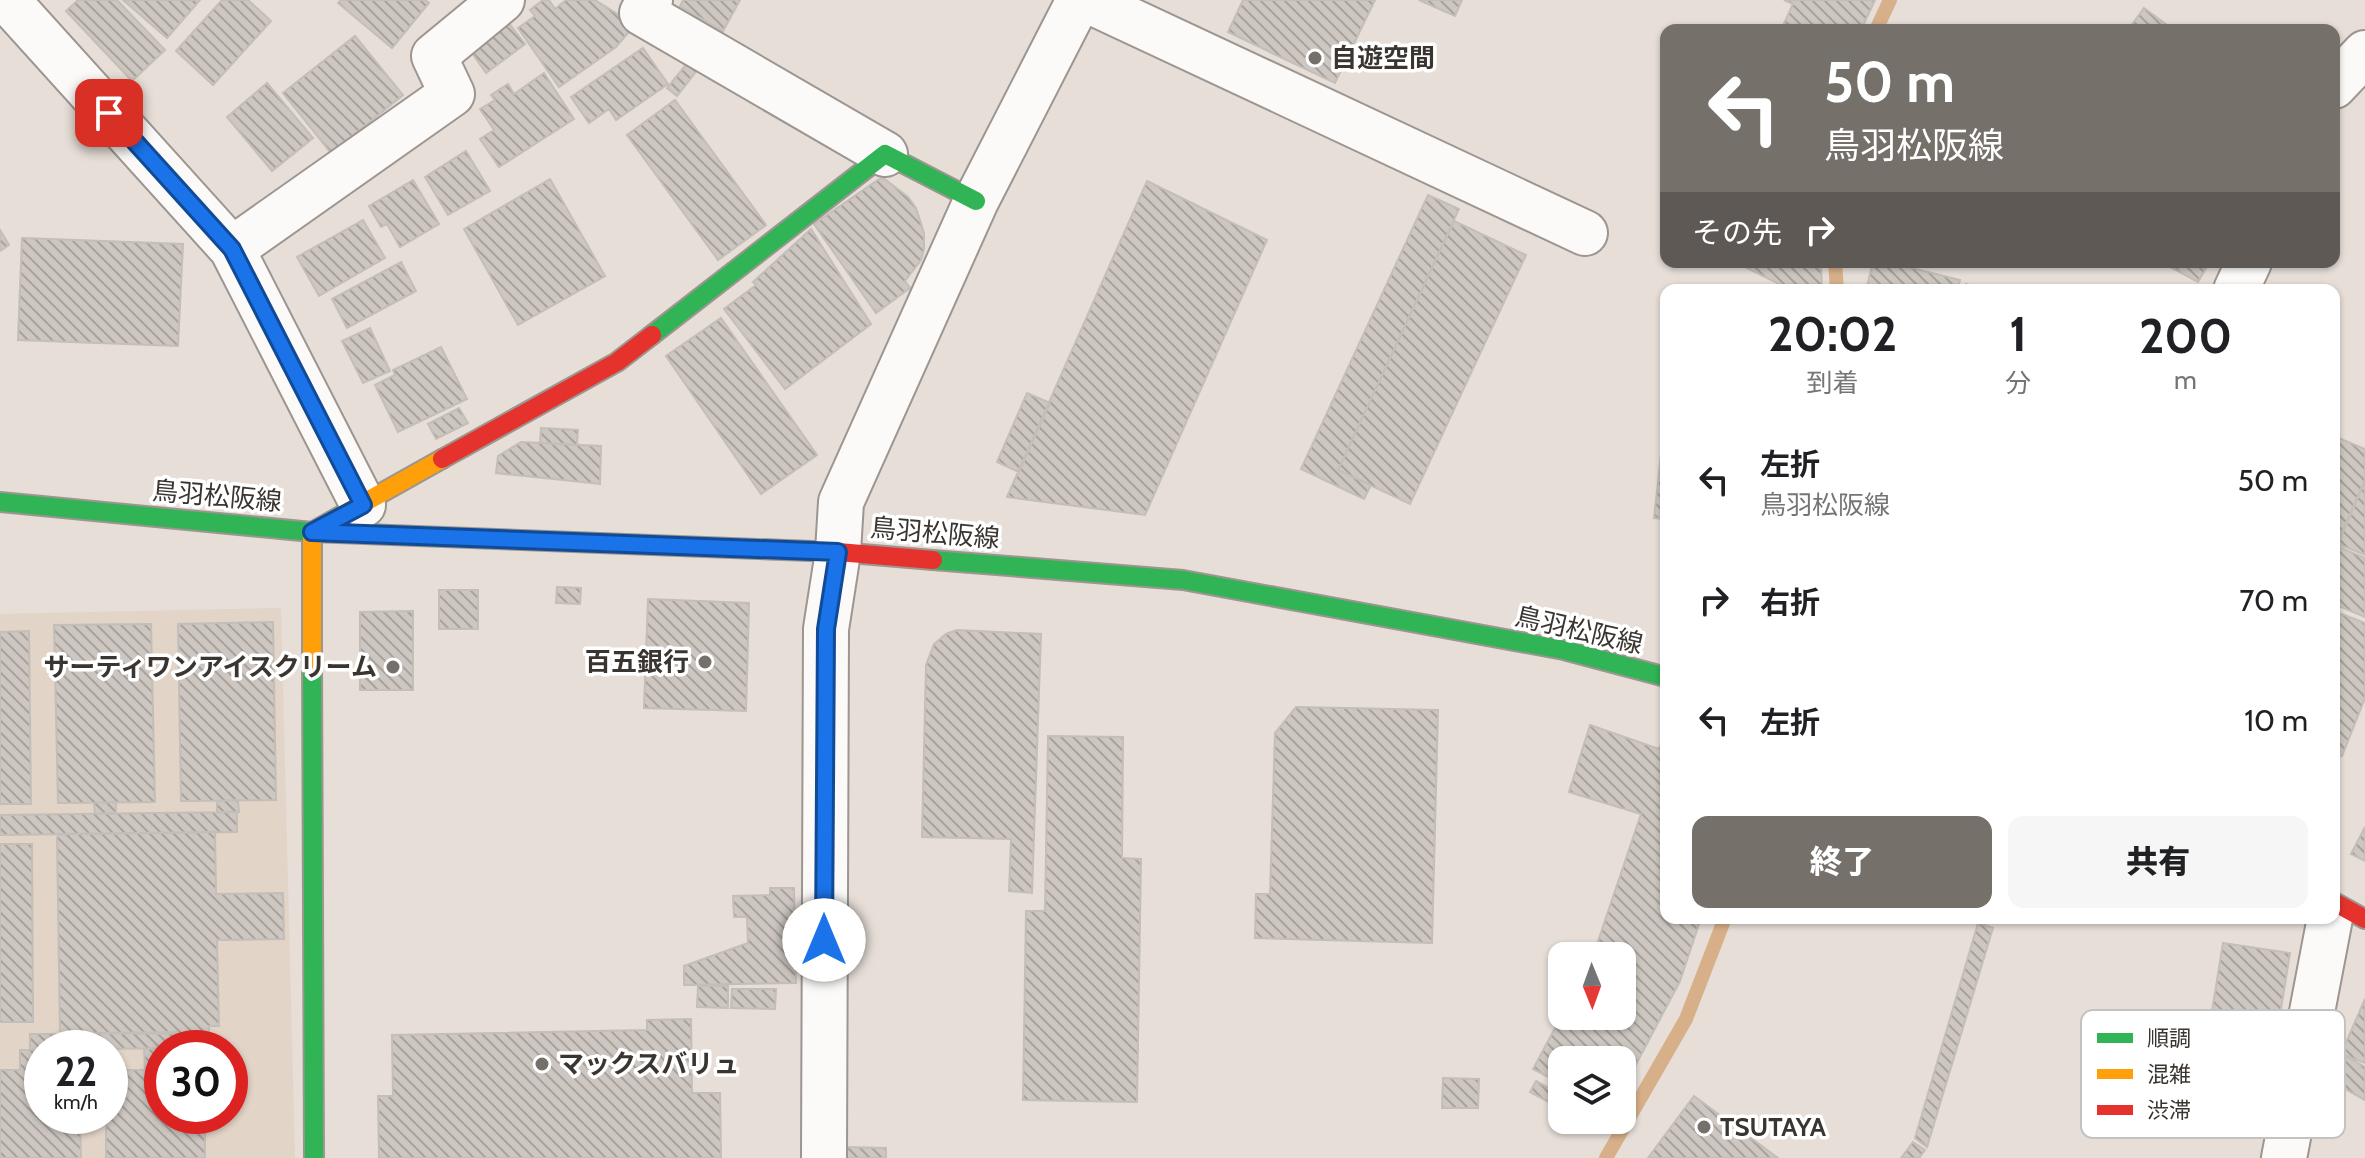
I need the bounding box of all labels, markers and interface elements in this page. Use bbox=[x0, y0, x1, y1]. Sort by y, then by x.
place label: 自遊空間 bbox=[1331, 42, 1435, 74]
text: 50 m bbox=[1824, 48, 1955, 116]
marker: 自遊空間 bbox=[1306, 49, 1324, 67]
icon: left bbox=[1692, 56, 1796, 160]
pin bbox=[75, 79, 143, 147]
icon: arrive bbox=[87, 91, 131, 135]
text: 鳥羽松阪線 bbox=[1824, 123, 2004, 167]
icon: right bbox=[1798, 208, 1842, 252]
text: その先 bbox=[1692, 214, 1782, 251]
text: 20:02 bbox=[1768, 305, 1897, 363]
text: 1 bbox=[2009, 305, 2027, 363]
text: 200 bbox=[2139, 307, 2232, 365]
text: m bbox=[2174, 364, 2197, 396]
text: 到着 bbox=[1806, 367, 1859, 399]
text: 分 bbox=[2005, 367, 2031, 399]
text: 左折 bbox=[1760, 446, 1820, 483]
icon: left bbox=[1692, 458, 1736, 502]
text: 50 m bbox=[2238, 462, 2308, 499]
street label: 鳥羽松阪線 bbox=[151, 474, 283, 518]
text: 鳥羽松阪線 bbox=[1760, 489, 1890, 521]
street label: 鳥羽松阪線 bbox=[869, 511, 1001, 555]
icon: right bbox=[1692, 578, 1736, 622]
text: 70 m bbox=[2239, 582, 2308, 619]
text: 右折 bbox=[1760, 584, 1820, 621]
street label: 鳥羽松阪線 bbox=[1512, 600, 1646, 660]
place label: 百五銀行 bbox=[585, 646, 689, 678]
place label: サーティワンアイスクリーム bbox=[43, 651, 377, 683]
marker: 百五銀行 bbox=[696, 653, 714, 671]
marker: サーティワンアイスクリーム bbox=[384, 658, 402, 676]
icon: left bbox=[1692, 698, 1736, 742]
text: 10 m bbox=[2244, 702, 2308, 739]
text: 左折 bbox=[1760, 704, 1820, 741]
button: 終了 bbox=[1692, 816, 1992, 908]
button: 共有 bbox=[2008, 816, 2308, 908]
position arrow bbox=[782, 898, 866, 982]
north arrow bbox=[1548, 942, 1636, 1030]
map controls bbox=[1548, 942, 1636, 1134]
legend bbox=[2081, 1010, 2345, 1138]
text: 順調 bbox=[2147, 1025, 2191, 1052]
speed limit sign: 30 bbox=[144, 1030, 248, 1134]
button: layers bbox=[1548, 1046, 1636, 1134]
text: 22 bbox=[55, 1047, 97, 1096]
place label: マックスバリュ bbox=[558, 1048, 739, 1080]
marker: マックスバリュ bbox=[533, 1055, 551, 1073]
text: 混雑 bbox=[2147, 1061, 2191, 1088]
text: km/h bbox=[54, 1090, 98, 1114]
text: 渋滞 bbox=[2147, 1097, 2191, 1124]
place label: TSUTAYA bbox=[1720, 1111, 1827, 1143]
marker: TSUTAYA bbox=[1695, 1118, 1713, 1136]

